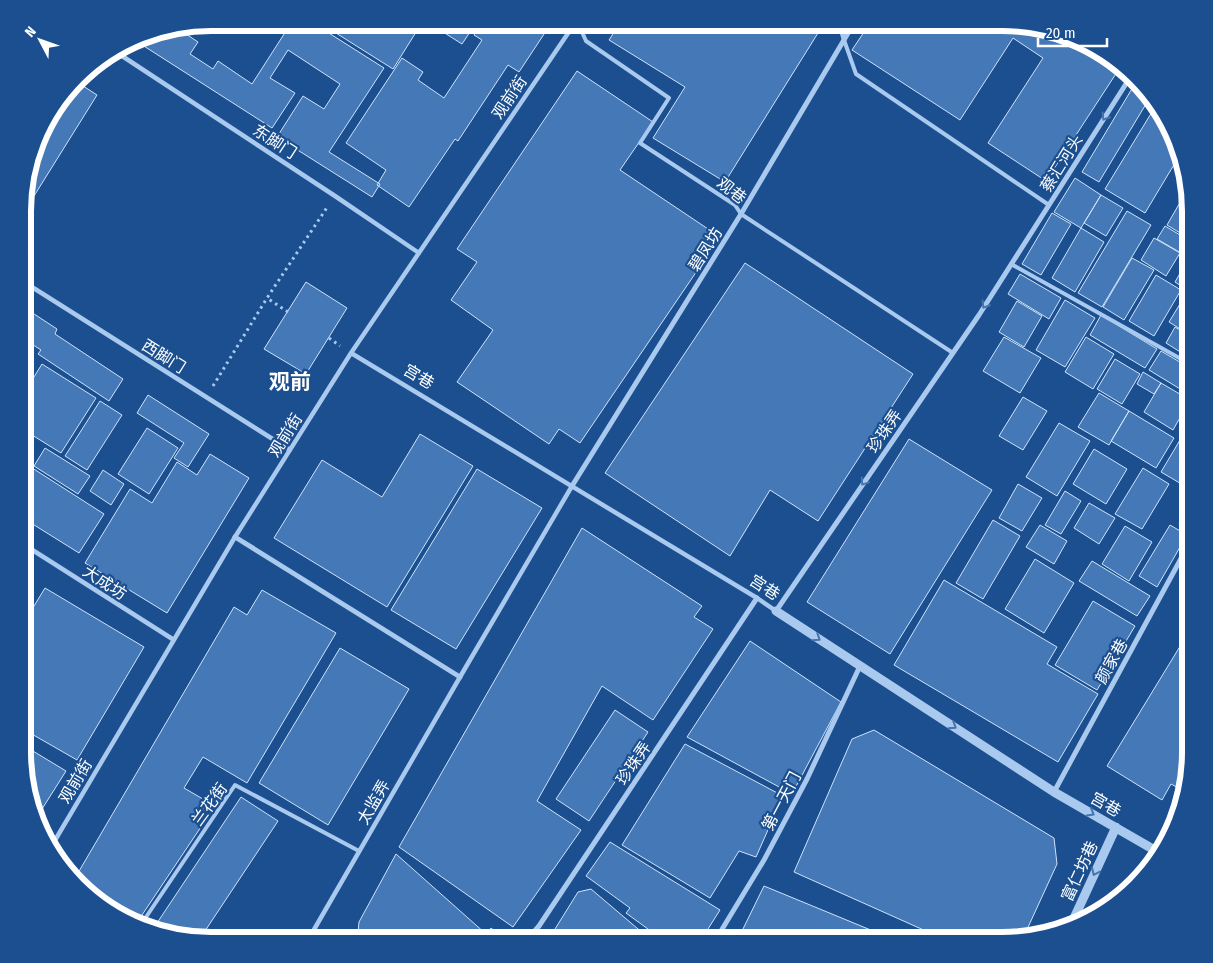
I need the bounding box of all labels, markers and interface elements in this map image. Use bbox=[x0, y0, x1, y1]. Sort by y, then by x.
north arrow bbox=[15, 15, 65, 65]
scale bar bbox=[1038, 15, 1107, 47]
text: N bbox=[21, 23, 40, 41]
text: 20 m bbox=[1046, 24, 1076, 42]
street label: 观前街 bbox=[488, 72, 531, 122]
one-way arrow bbox=[1102, 111, 1111, 121]
street label: 东脚门 bbox=[249, 120, 300, 162]
street label: 蔡汇河头 bbox=[1036, 131, 1086, 195]
street label: 观巷 bbox=[713, 173, 750, 208]
street label: 碧凤坊 bbox=[685, 224, 726, 275]
one-way arrow bbox=[982, 299, 992, 308]
street label: 西脚门 bbox=[138, 336, 189, 377]
street label: 宫巷 bbox=[400, 360, 437, 393]
district label: 观前 bbox=[269, 369, 311, 395]
street label: 珍珠弄 bbox=[863, 406, 906, 456]
street label: 观前街 bbox=[265, 410, 306, 461]
one-way arrow bbox=[861, 477, 870, 486]
street label: 大成坊 bbox=[79, 561, 130, 603]
street label: 宫巷 bbox=[746, 571, 783, 604]
one-way arrow bbox=[811, 632, 820, 641]
street label: 颜家巷 bbox=[1091, 636, 1131, 687]
one-way arrow bbox=[948, 720, 957, 730]
street label: 珍珠弄 bbox=[612, 738, 655, 788]
street label: 观前街 bbox=[55, 756, 96, 807]
street label: 第一天门 bbox=[758, 769, 805, 834]
street label: 太监弄 bbox=[353, 777, 394, 828]
street label: 兰花街 bbox=[188, 779, 231, 829]
street label: 宫巷 bbox=[1087, 788, 1124, 821]
one-way arrow bbox=[1085, 806, 1094, 816]
street label: 富仁坊巷 bbox=[1057, 838, 1102, 904]
one-way arrow bbox=[1091, 867, 1102, 876]

